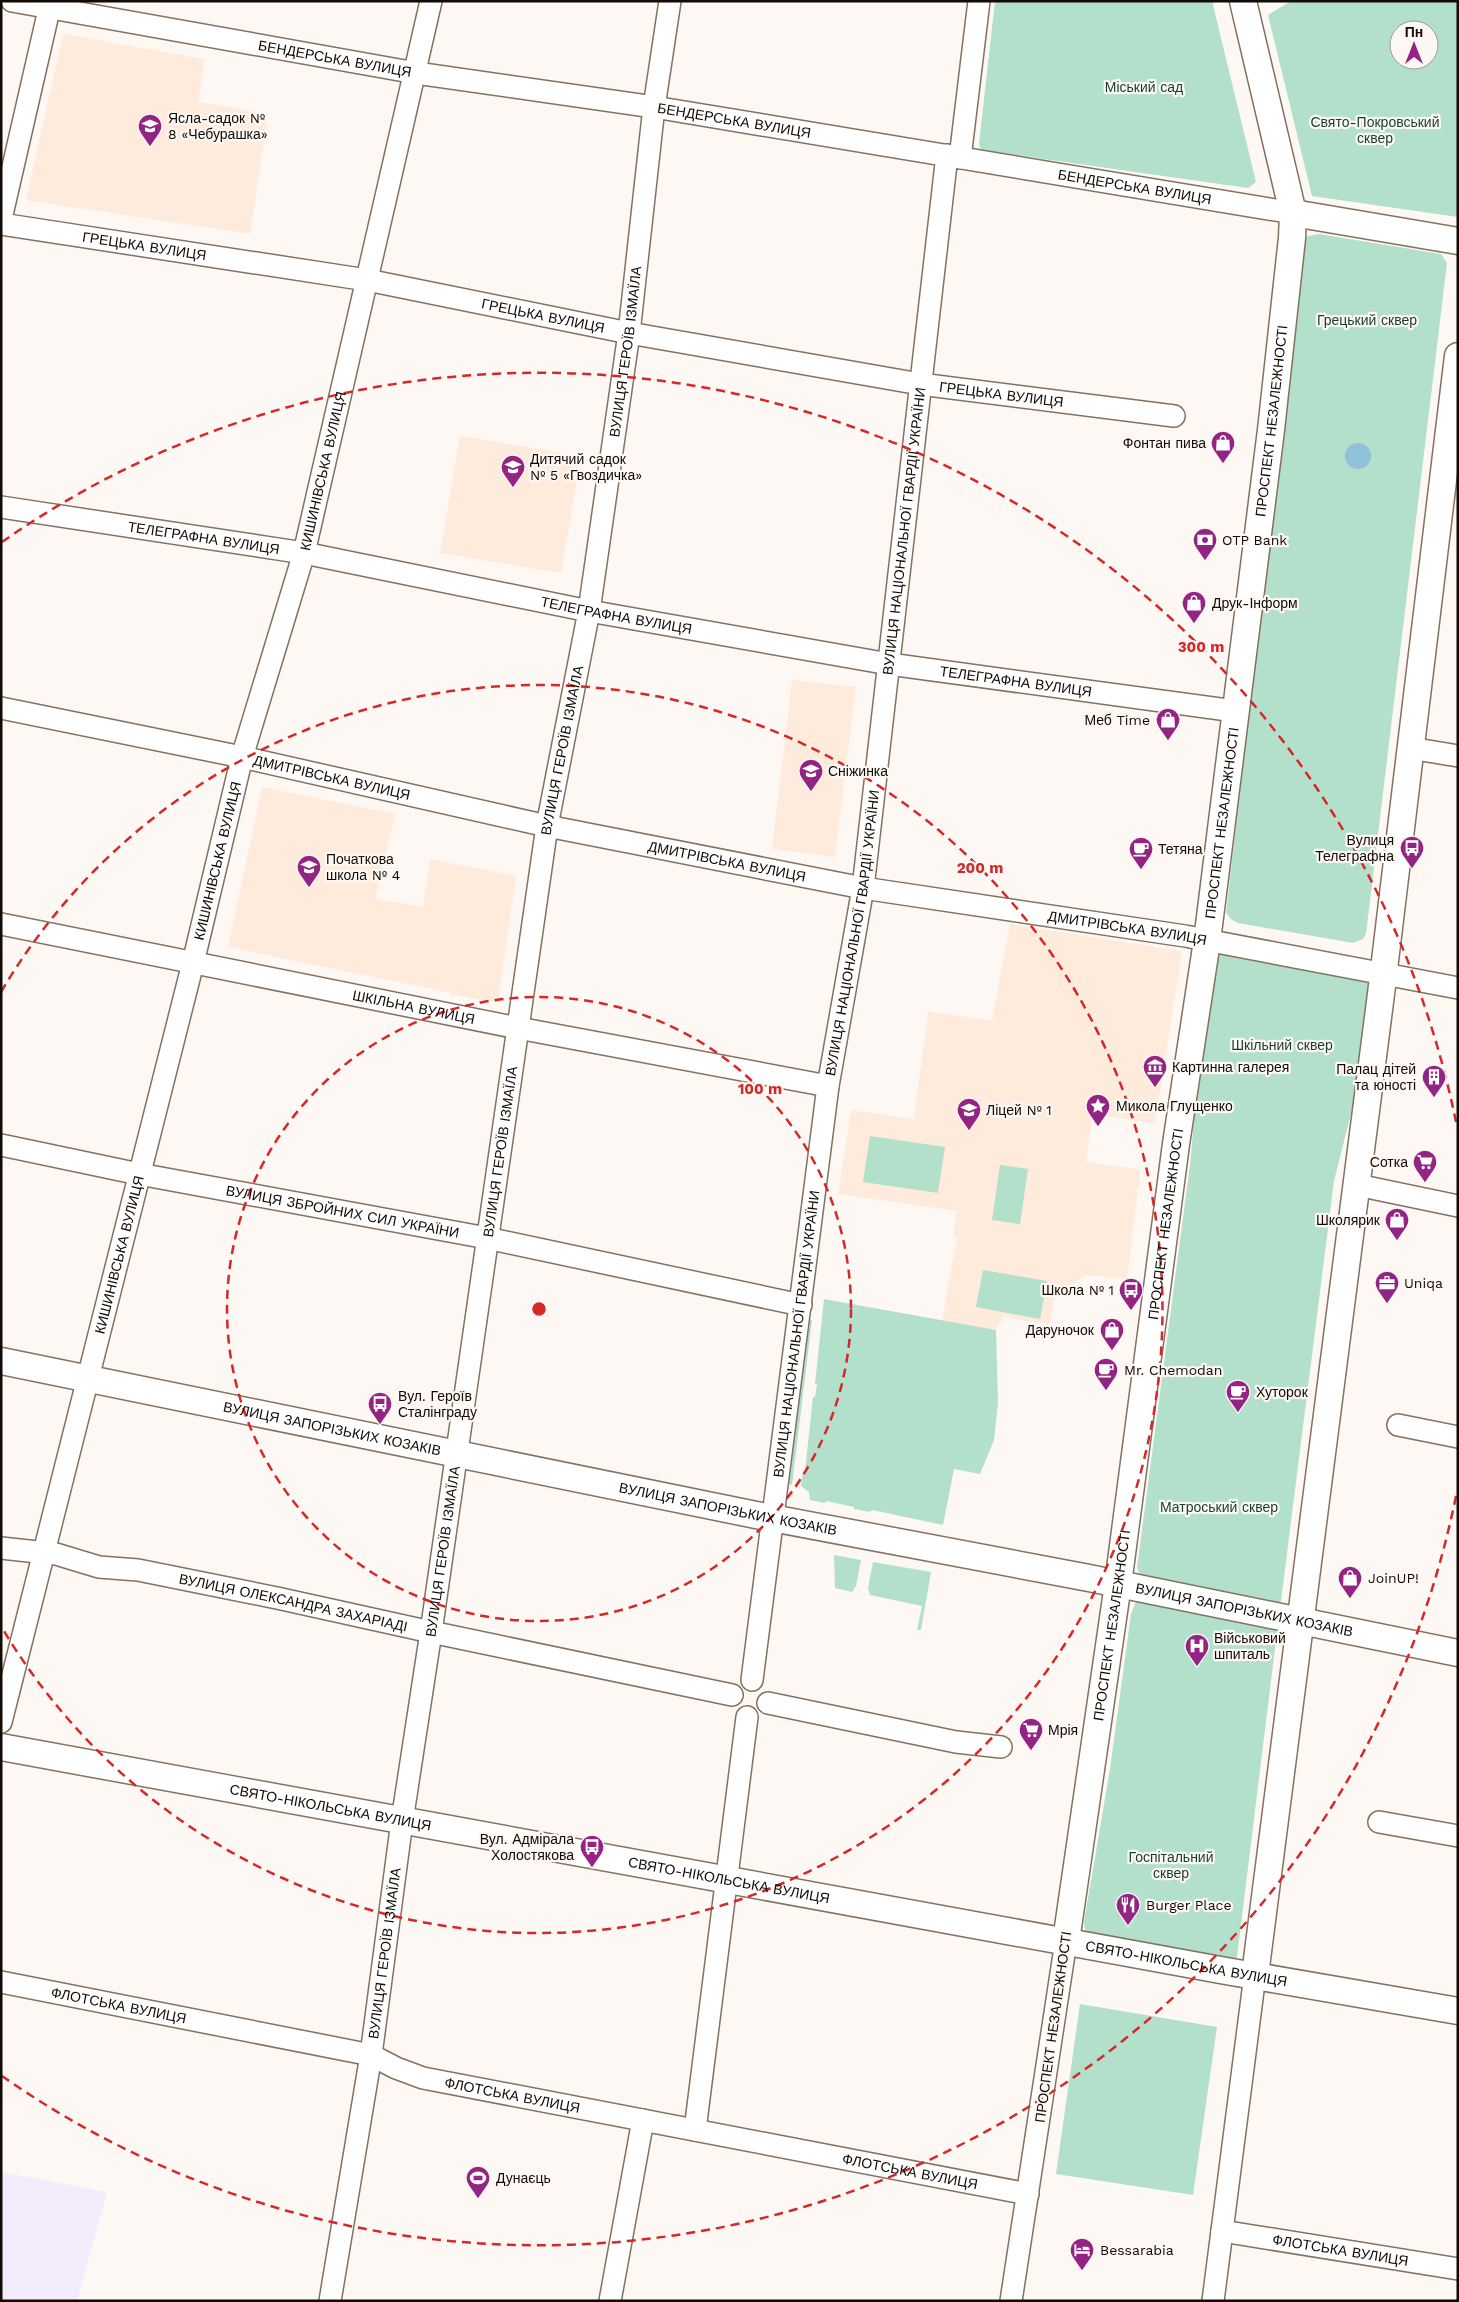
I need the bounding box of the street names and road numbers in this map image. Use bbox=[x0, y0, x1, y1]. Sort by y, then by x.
street label: БЕНДЕРСЬКА ВУЛИЦЯ bbox=[257, 37, 413, 80]
street label: БЕНДЕРСЬКА ВУЛИЦЯ bbox=[656, 100, 812, 141]
street label: БЕНДЕРСЬКА ВУЛИЦЯ bbox=[1057, 166, 1213, 207]
street label: ГРЕЦЬКА ВУЛИЦЯ bbox=[81, 229, 207, 263]
street label: ВУЛИЦЯ ГЕРОЇВ ІЗМАЇЛА bbox=[606, 265, 644, 438]
street label: ГРЕЦЬКА ВУЛИЦЯ bbox=[480, 295, 606, 336]
street label: ПРОСПЕКТ НЕЗАЛЕЖНОСТІ bbox=[1252, 324, 1290, 518]
street label: ГРЕЦЬКА ВУЛИЦЯ bbox=[938, 378, 1064, 410]
street label: ВУЛИЦЯ НАЦІОНАЛЬНОЇ ГВАРДІЇ УКРАЇНИ bbox=[879, 387, 928, 676]
street label: КИШИНІВСЬКА ВУЛИЦЯ bbox=[297, 390, 349, 552]
street label: ТЕЛЕГРАФНА ВУЛИЦЯ bbox=[127, 518, 281, 557]
street label: ТЕЛЕГРАФНА ВУЛИЦЯ bbox=[539, 593, 693, 637]
street label: ТЕЛЕГРАФНА ВУЛИЦЯ bbox=[939, 663, 1093, 699]
street label: ВУЛИЦЯ ГЕРОЇВ ІЗМАЇЛА bbox=[538, 664, 586, 836]
street label: ПРОСПЕКТ НЕЗАЛЕЖНОСТІ bbox=[1202, 726, 1242, 920]
street label: ДМИТРІВСЬКА ВУЛИЦЯ bbox=[252, 752, 412, 803]
street label: КИШИНІВСЬКА ВУЛИЦЯ bbox=[191, 780, 244, 942]
street label: ВУЛИЦЯ НАЦІОНАЛЬНОЇ ГВАРДІЇ УКРАЇНИ bbox=[822, 789, 882, 1077]
street label: ДМИТРІВСЬКА ВУЛИЦЯ bbox=[647, 838, 807, 885]
street label: ДМИТРІВСЬКА ВУЛИЦЯ bbox=[1047, 908, 1208, 948]
street label: ШКІЛЬНА ВУЛИЦЯ bbox=[351, 987, 476, 1027]
street label: ВУЛИЦЯ ГЕРОЇВ ІЗМАЇЛА bbox=[480, 1064, 520, 1238]
street label: ПРОСПЕКТ НЕЗАЛЕЖНОСТІ bbox=[1145, 1127, 1186, 1321]
street label: КИШИНІВСЬКА ВУЛИЦЯ bbox=[92, 1174, 147, 1336]
street label: ВУЛИЦЯ ЗБРОЙНИХ СИЛ УКРАЇНИ bbox=[225, 1182, 460, 1241]
street label: ВУЛИЦЯ НАЦІОНАЛЬНОЇ ГВАРДІЇ УКРАЇНИ bbox=[770, 1189, 823, 1478]
street label: ВУЛИЦЯ ЗАПОРІЗЬКИХ КОЗАКІВ bbox=[222, 1399, 442, 1459]
street label: ВУЛИЦЯ ГЕРОЇВ ІЗМАЇЛА bbox=[422, 1464, 463, 1638]
street label: ВУЛИЦЯ ЗАПОРІЗЬКИХ КОЗАКІВ bbox=[618, 1479, 838, 1538]
street label: ПРОСПЕКТ НЕЗАЛЕЖНОСТІ bbox=[1090, 1529, 1133, 1722]
street label: ВУЛИЦЯ ОЛЕКСАНДРА ЗАХАРІАДІ bbox=[178, 1570, 409, 1635]
street label: ВУЛИЦЯ ЗАПОРІЗЬКИХ КОЗАКІВ bbox=[1134, 1580, 1355, 1640]
street label: СВЯТО-НІКОЛЬСЬКА ВУЛИЦЯ bbox=[228, 1781, 433, 1834]
street label: СВЯТО-НІКОЛЬСЬКА ВУЛИЦЯ bbox=[627, 1854, 831, 1906]
street label: ВУЛИЦЯ ГЕРОЇВ ІЗМАЇЛА bbox=[365, 1866, 404, 2040]
street label: ПРОСПЕКТ НЕЗАЛЕЖНОСТІ bbox=[1032, 1930, 1074, 2124]
street label: СВЯТО-НІКОЛЬСЬКА ВУЛИЦЯ bbox=[1084, 1937, 1288, 1989]
street label: ФЛОТСЬКА ВУЛИЦЯ bbox=[50, 1984, 188, 2026]
street label: ФЛОТСЬКА ВУЛИЦЯ bbox=[443, 2074, 581, 2116]
street label: ФЛОТСЬКА ВУЛИЦЯ bbox=[841, 2151, 979, 2192]
street label: ФЛОТСЬКА ВУЛИЦЯ bbox=[1271, 2231, 1410, 2269]

